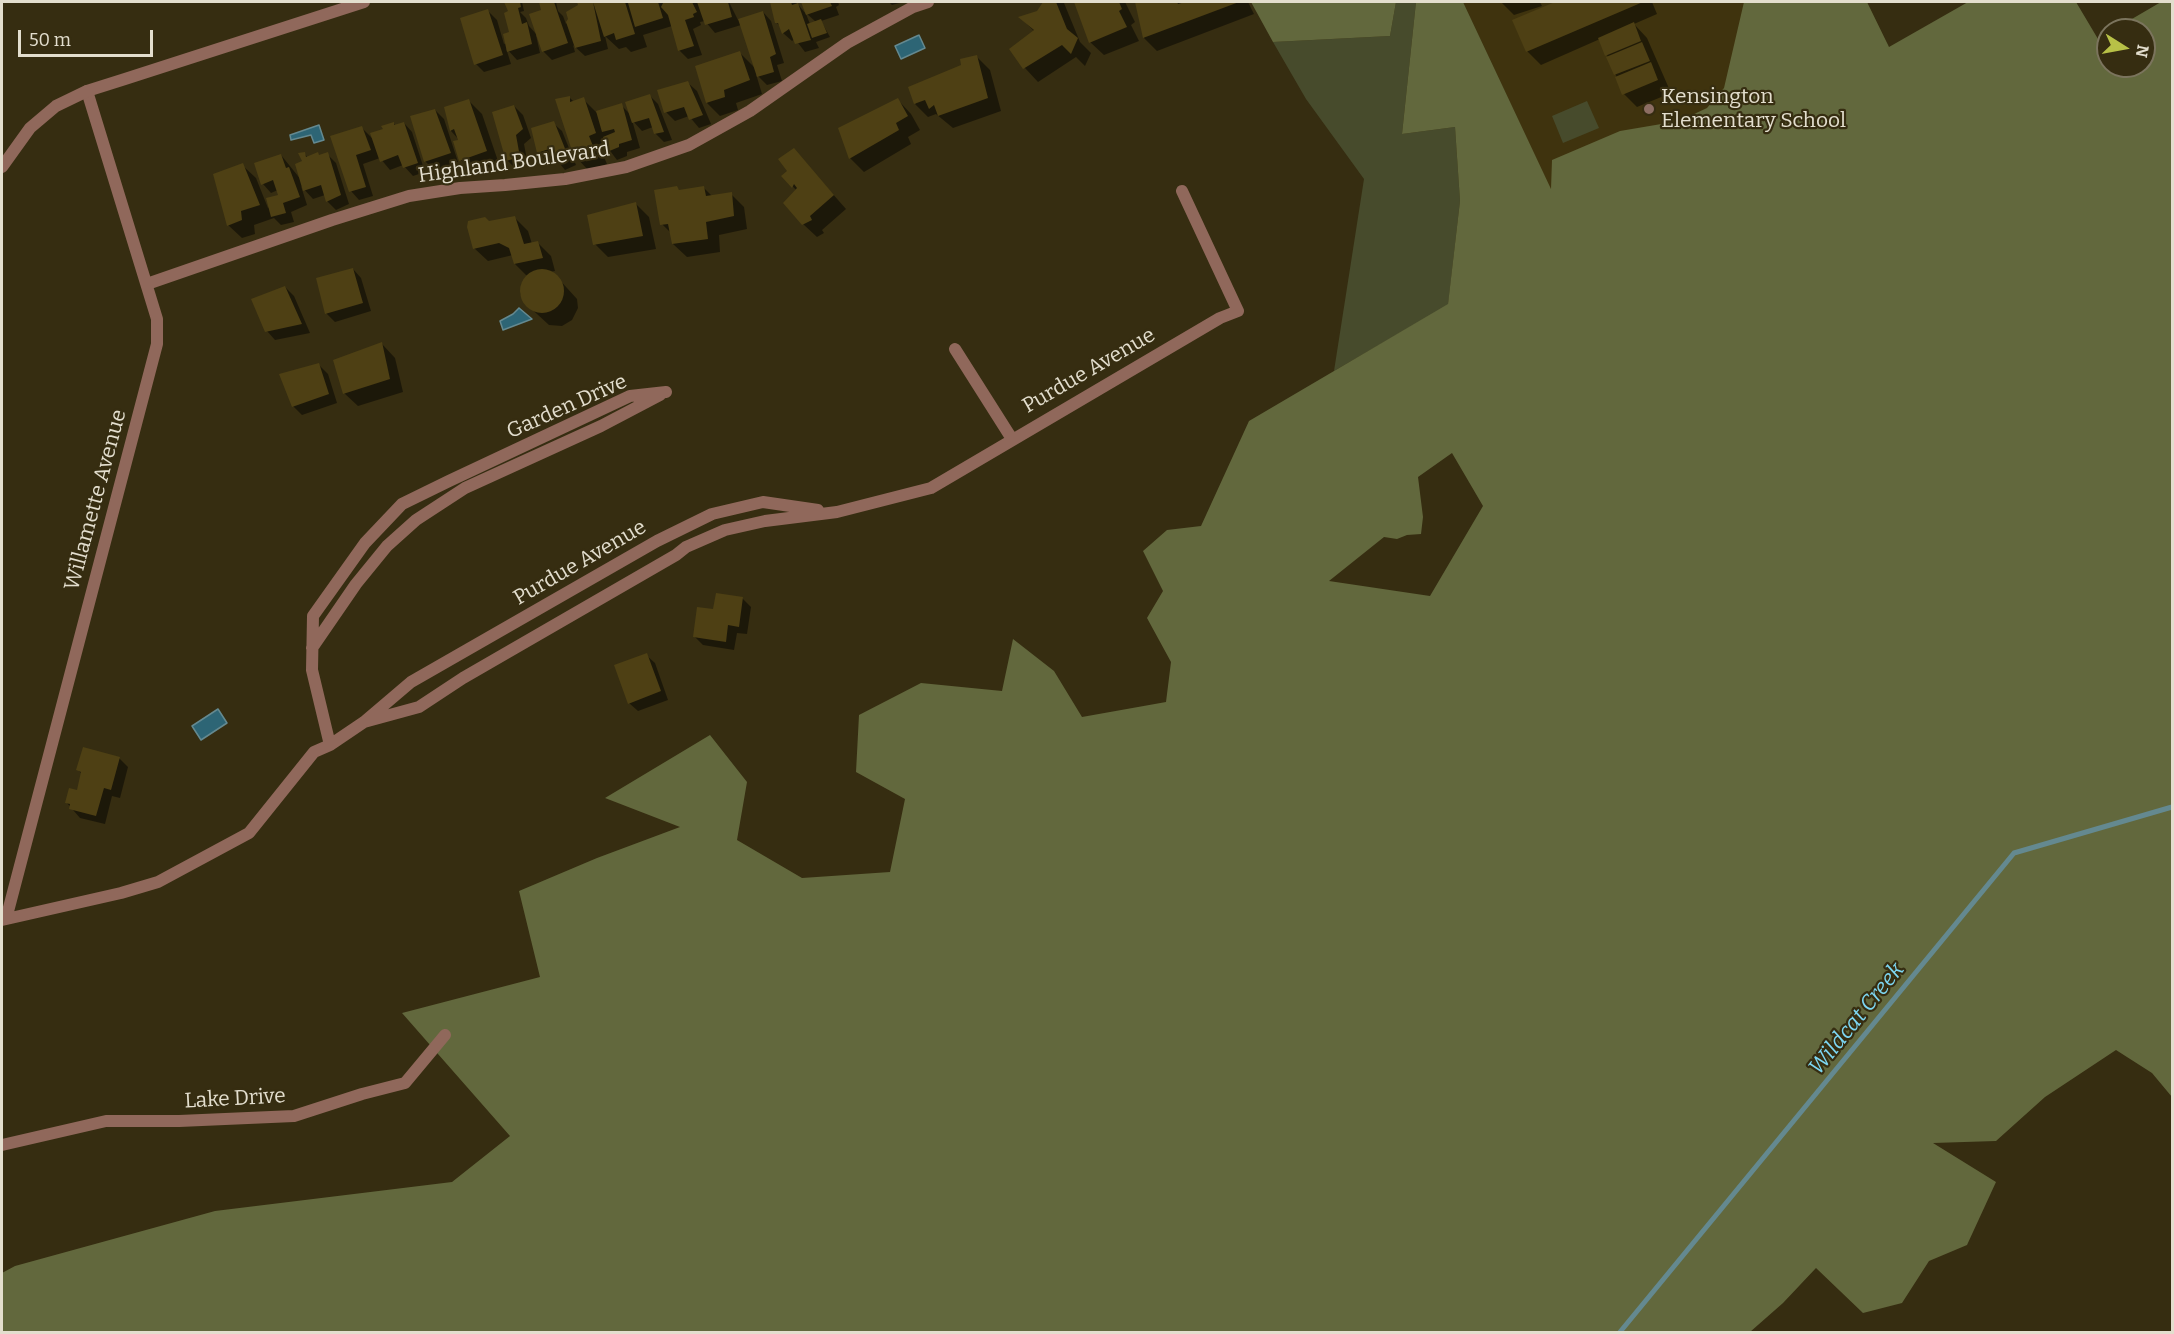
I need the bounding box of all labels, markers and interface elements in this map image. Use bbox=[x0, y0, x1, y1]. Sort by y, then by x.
scale bar bbox=[21, 18, 156, 56]
north arrow bbox=[2096, 18, 2156, 78]
text: 50 m bbox=[29, 29, 71, 51]
text: N bbox=[2132, 43, 2153, 59]
place label: Kensington Elementary School bbox=[1661, 84, 1846, 134]
marker: Kensington Elementary School bbox=[1642, 102, 1656, 116]
street label: Highland Boulevard bbox=[416, 137, 612, 189]
street label: Purdue Avenue bbox=[1018, 323, 1160, 419]
street label: Garden Drive bbox=[503, 369, 631, 445]
street label: Willamette Avenue bbox=[60, 407, 132, 593]
street label: Purdue Avenue bbox=[509, 515, 651, 611]
water label: Wildcat Creek bbox=[1804, 958, 1910, 1080]
street label: Lake Drive bbox=[184, 1084, 286, 1114]

